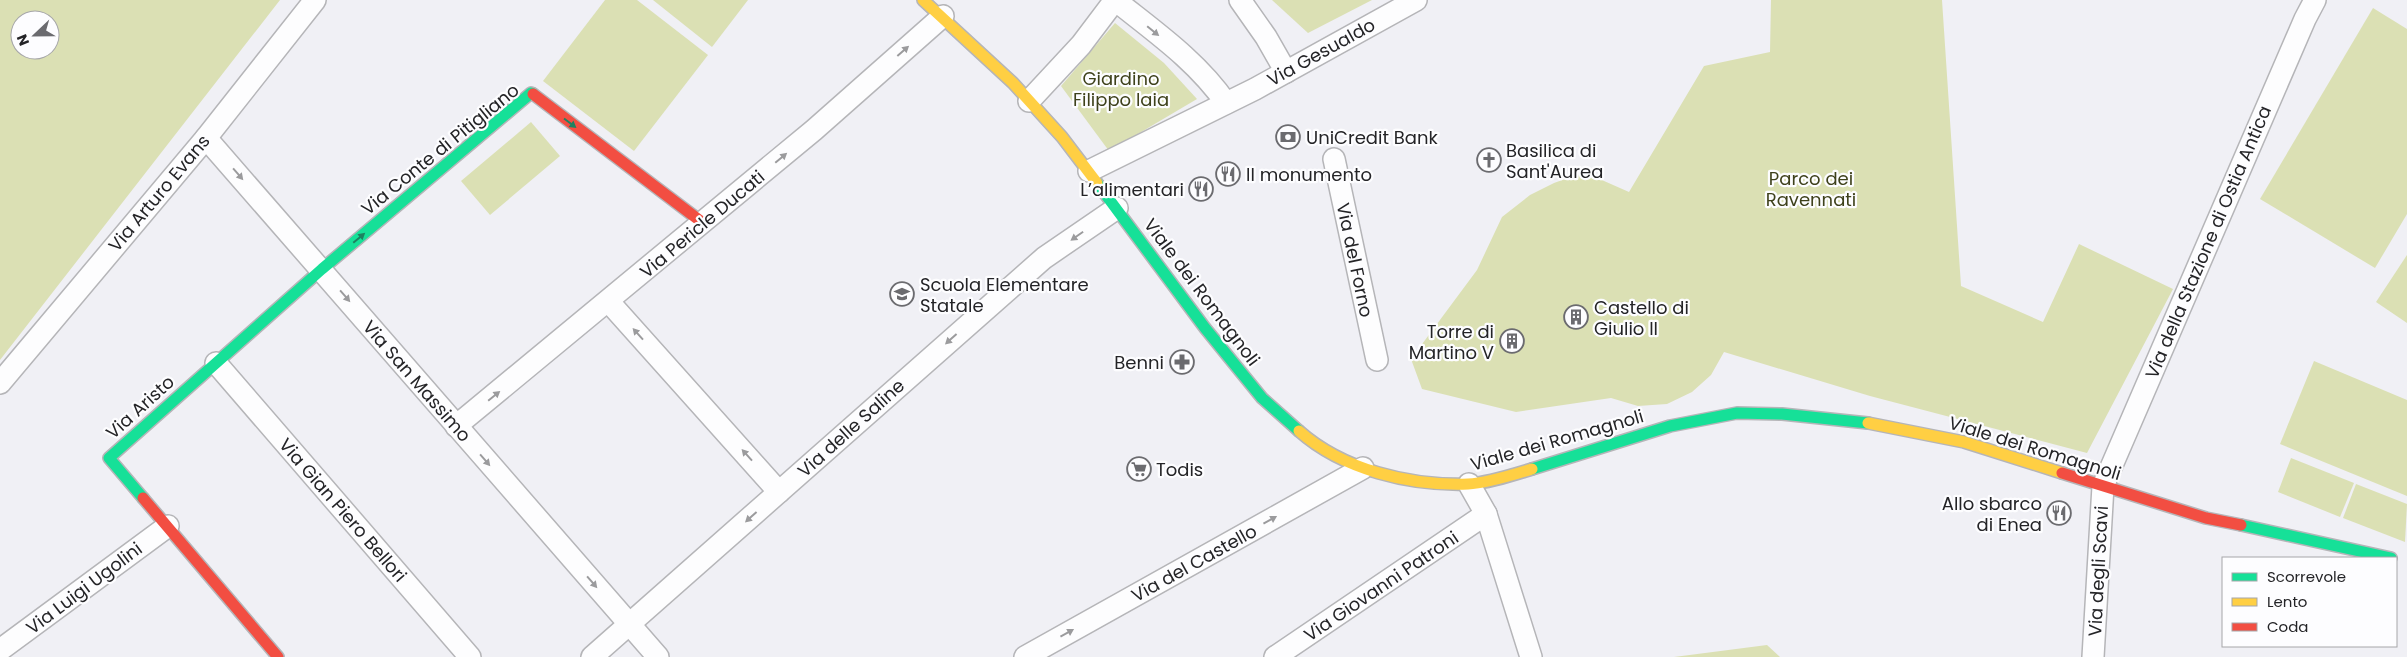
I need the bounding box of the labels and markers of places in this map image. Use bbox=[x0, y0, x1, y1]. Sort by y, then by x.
bank icon: UniCredit Bank bbox=[1275, 124, 1301, 150]
place label: UniCredit Bank bbox=[1306, 125, 1439, 150]
place label: Basilica di Sant'Aurea bbox=[1506, 138, 1603, 184]
church icon: Basilica di Sant'Aurea bbox=[1476, 147, 1502, 173]
restaurant icon: Il monumento bbox=[1215, 161, 1241, 187]
place label: Il monumento bbox=[1246, 162, 1372, 187]
restaurant icon: L’alimentari bbox=[1188, 176, 1214, 202]
place label: L’alimentari bbox=[1080, 177, 1184, 202]
place label: Scuola Elementare Statale bbox=[920, 272, 1089, 318]
school or university icon: Scuola Elementare Statale bbox=[889, 281, 915, 307]
place label: Castello di Giulio II bbox=[1594, 295, 1689, 341]
building icon: Castello di Giulio II bbox=[1563, 304, 1589, 330]
place label: Torre di Martino V bbox=[1409, 319, 1494, 365]
building icon: Torre di Martino V bbox=[1499, 328, 1525, 354]
pharmacy icon: Benni bbox=[1169, 349, 1195, 375]
place label: Benni bbox=[1114, 350, 1164, 375]
supermarket icon: Todis bbox=[1126, 456, 1152, 482]
place label: Todis bbox=[1156, 457, 1203, 482]
place label: Allo sbarco di Enea bbox=[1942, 491, 2042, 537]
restaurant icon: Allo sbarco di Enea bbox=[2046, 500, 2072, 526]

